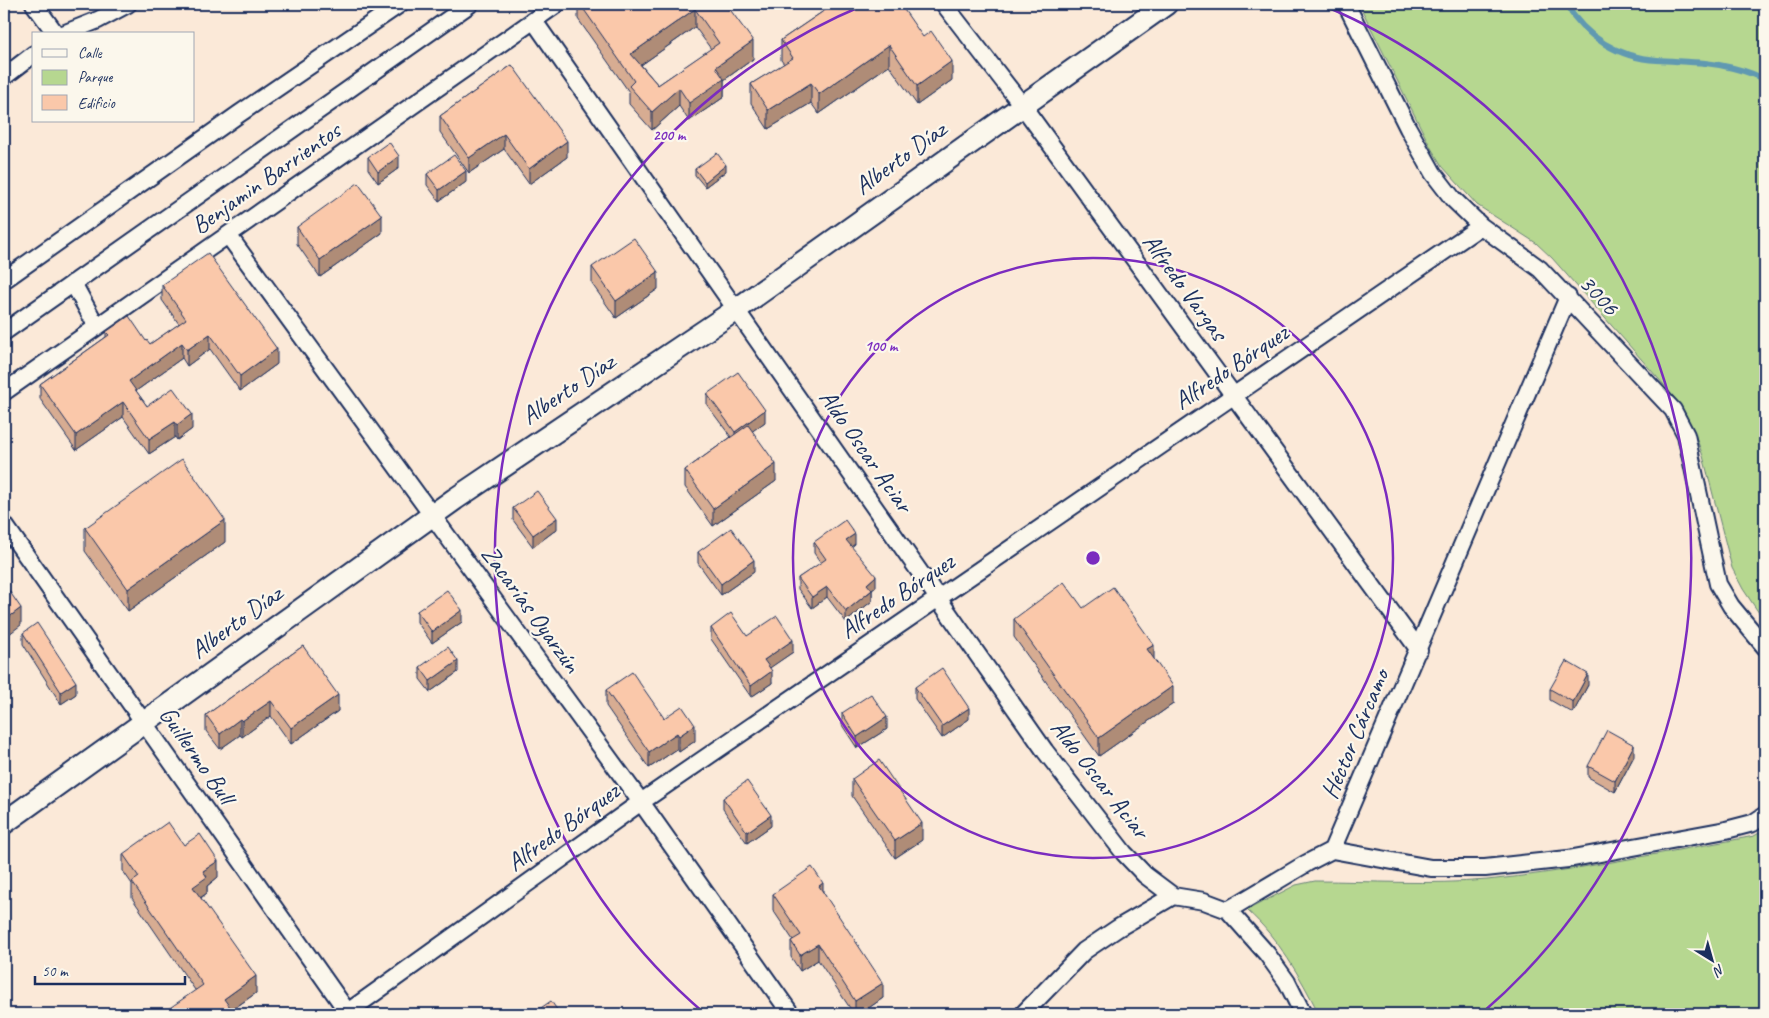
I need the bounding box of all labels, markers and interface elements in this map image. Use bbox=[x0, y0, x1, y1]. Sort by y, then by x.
legend bbox=[32, 32, 195, 122]
text: Calle bbox=[78, 44, 103, 63]
text: Parque bbox=[78, 68, 114, 87]
text: Edificio bbox=[78, 94, 116, 113]
street label: Alberto Díaz bbox=[848, 112, 955, 202]
street label: Benjamin Barrientos bbox=[185, 113, 349, 241]
text: 200 m bbox=[653, 126, 687, 145]
street label: Alfredo Vargas bbox=[1135, 227, 1236, 349]
street label: 3006 bbox=[1572, 268, 1627, 323]
street label: Alfredo Bórquez bbox=[1168, 316, 1296, 417]
text: 100 m bbox=[865, 337, 899, 356]
street label: Alberto Díaz bbox=[515, 344, 623, 432]
street label: Aldo Oscar Aciar bbox=[812, 383, 922, 521]
street label: Zacarías Oyarzún bbox=[474, 539, 588, 680]
street label: Alfredo Bórquez bbox=[834, 545, 962, 646]
centre of rings bbox=[1084, 549, 1102, 567]
street label: Alberto Díaz bbox=[184, 576, 291, 666]
street label: Héctor Cárcamo bbox=[1313, 662, 1398, 804]
street label: Guillermo Bull bbox=[152, 700, 245, 814]
street label: Aldo Oscar Aciar bbox=[1043, 713, 1158, 847]
street label: Alfredo Bórquez bbox=[500, 774, 627, 879]
north arrow bbox=[1686, 936, 1736, 986]
scale bar bbox=[35, 953, 185, 985]
text: N bbox=[1709, 961, 1728, 981]
text: 50 m bbox=[42, 962, 69, 981]

